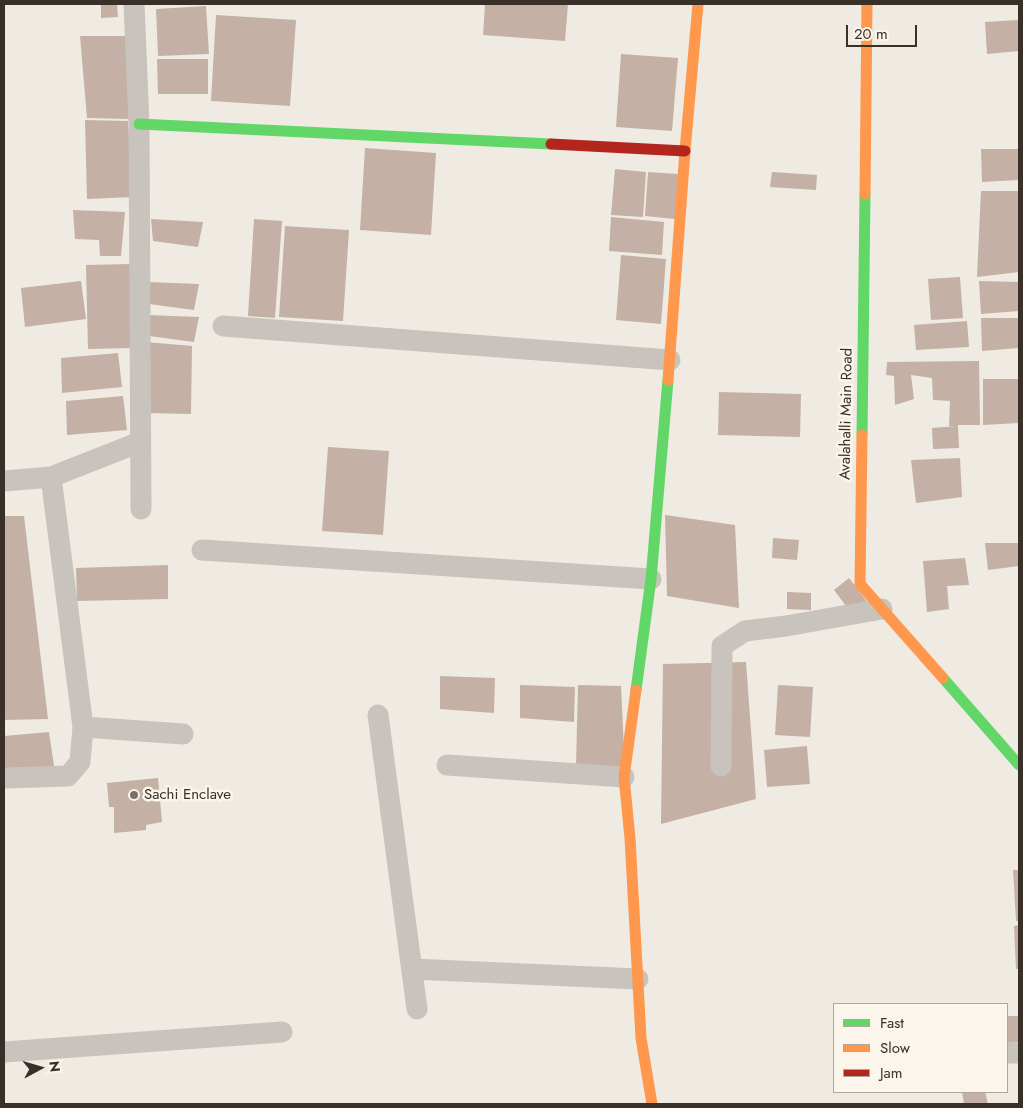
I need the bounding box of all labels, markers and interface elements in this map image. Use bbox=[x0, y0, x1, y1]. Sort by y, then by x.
scale bar bbox=[848, 15, 919, 47]
text: 20 m bbox=[854, 23, 888, 45]
street label: Avalahalli Main Road bbox=[837, 348, 857, 480]
place label: Sachi Enclave bbox=[144, 786, 231, 804]
marker: Sachi Enclave bbox=[128, 789, 140, 801]
legend bbox=[833, 1003, 1008, 1093]
text: Fast bbox=[880, 1012, 904, 1034]
text: Slow bbox=[880, 1037, 910, 1059]
north arrow bbox=[15, 1043, 65, 1093]
text: N bbox=[44, 1060, 65, 1073]
text: Jam bbox=[880, 1062, 903, 1084]

